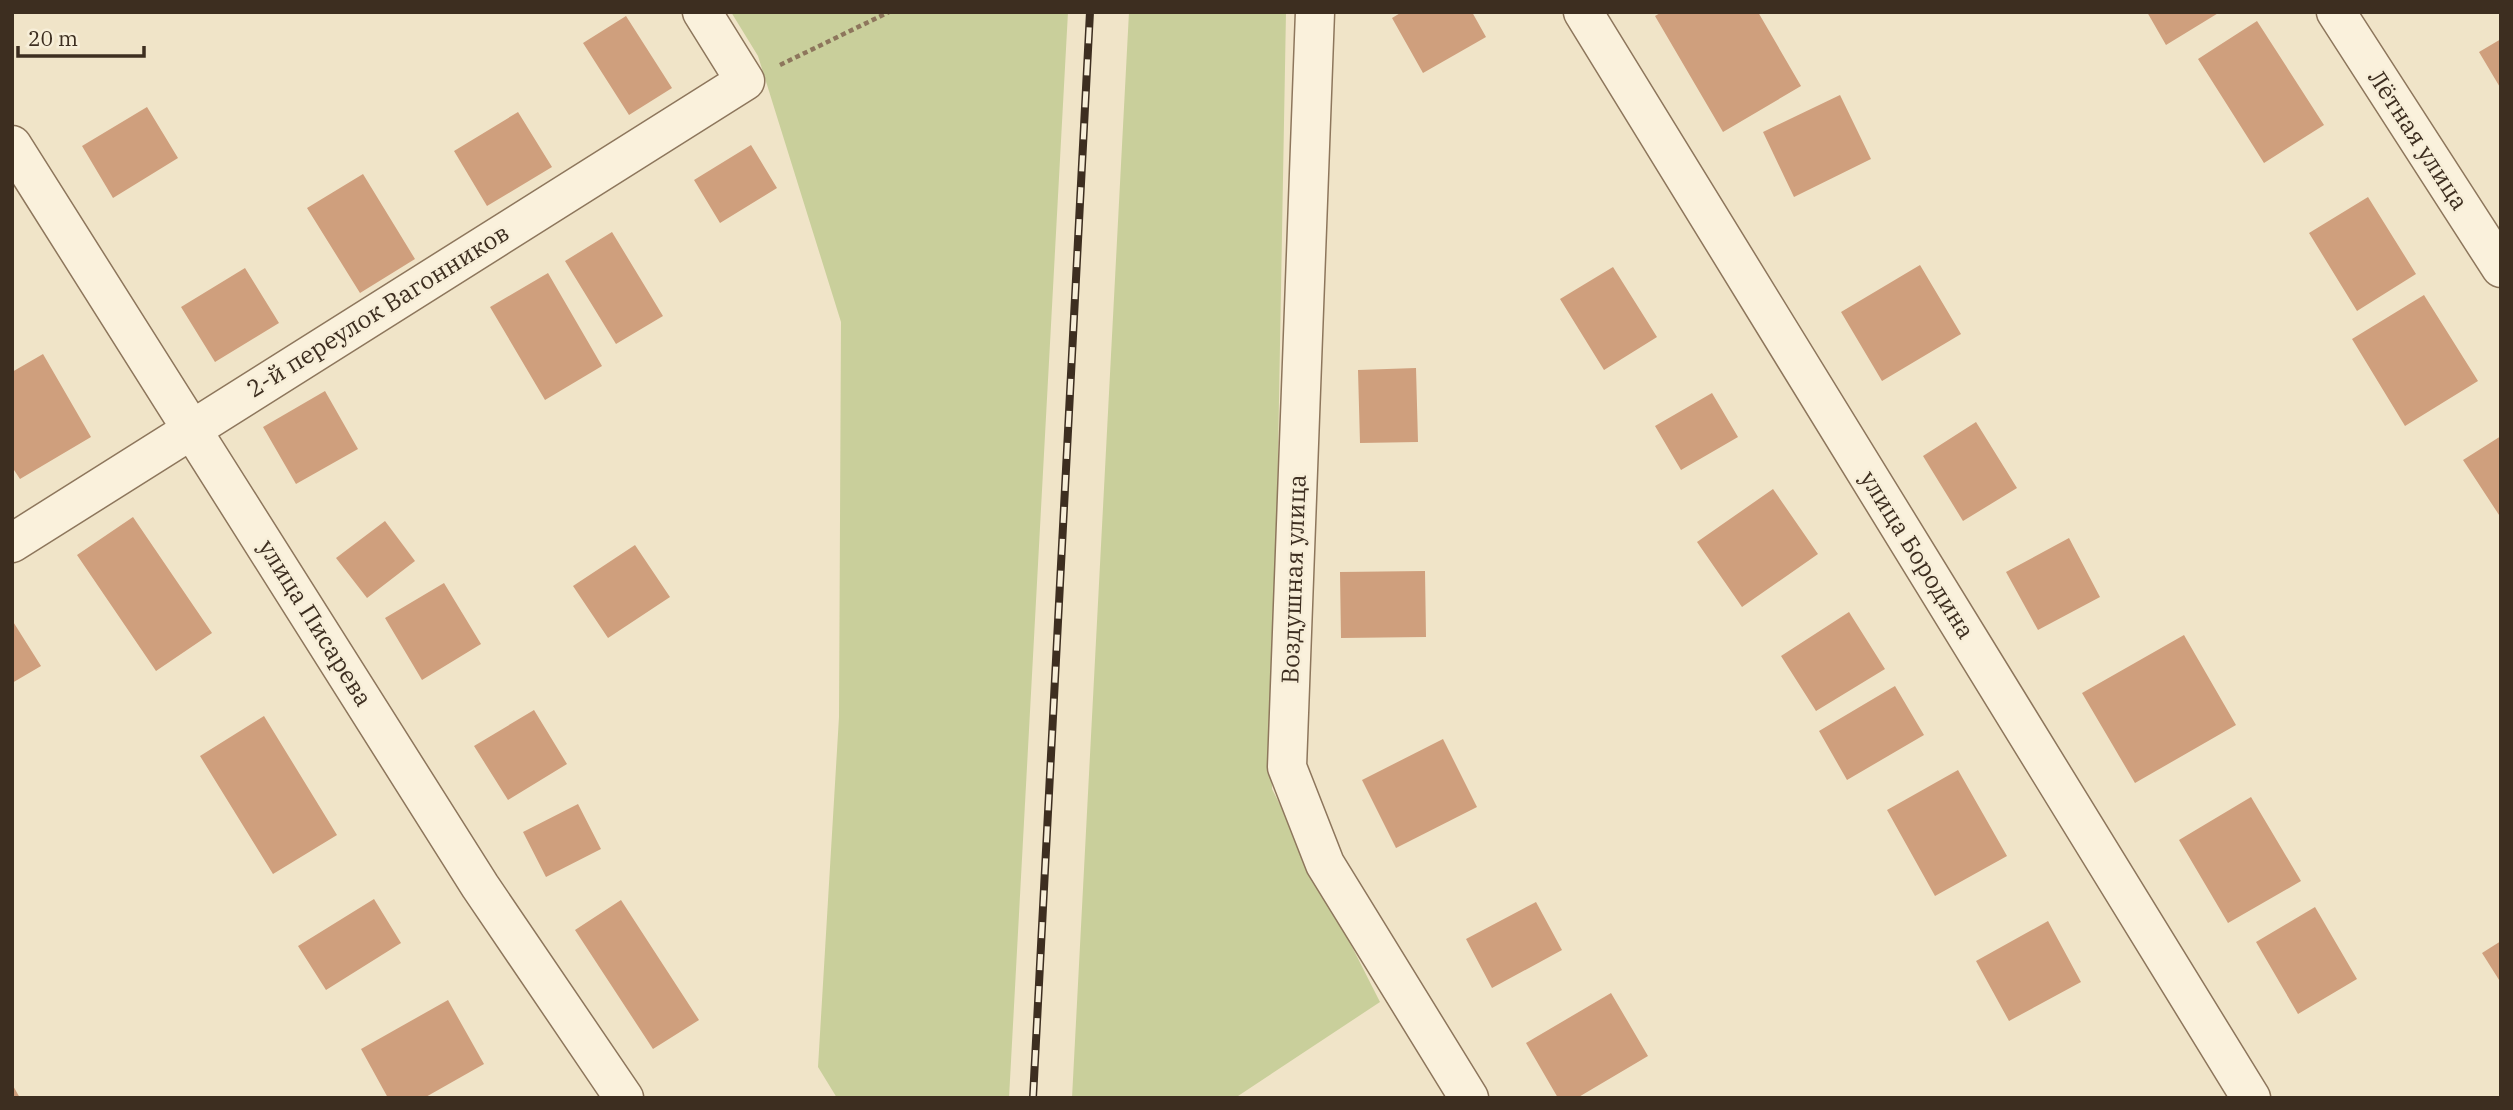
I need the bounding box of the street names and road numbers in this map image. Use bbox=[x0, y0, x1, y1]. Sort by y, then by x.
street label: Лётная улица bbox=[2361, 63, 2476, 216]
street label: 2-й переулок Вагонников bbox=[240, 216, 515, 404]
street label: улица Бородина bbox=[1853, 464, 1982, 645]
street label: Воздушная улица bbox=[1273, 474, 1313, 684]
street label: улица Писарева bbox=[252, 533, 380, 712]

